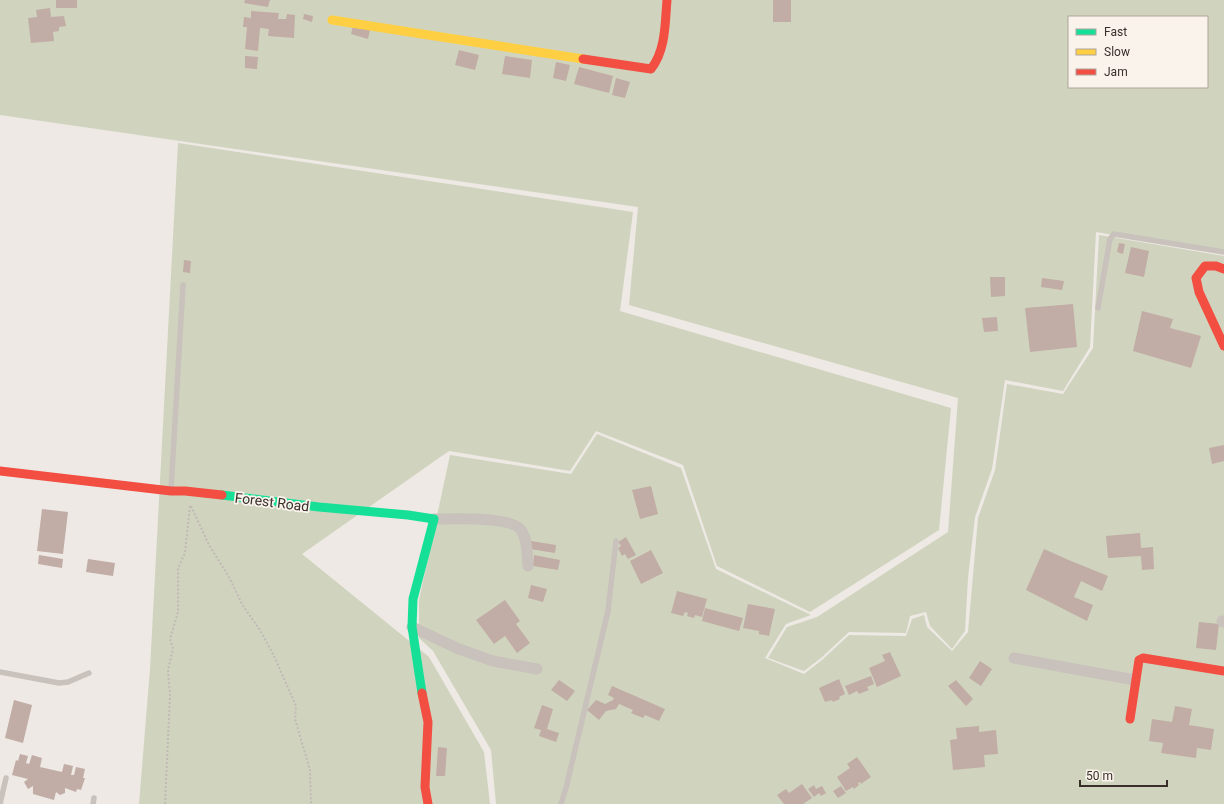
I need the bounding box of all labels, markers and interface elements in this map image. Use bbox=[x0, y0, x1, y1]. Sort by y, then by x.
legend bbox=[1068, 16, 1208, 88]
text: Fast bbox=[1104, 25, 1127, 39]
text: Slow bbox=[1104, 45, 1130, 59]
text: Jam bbox=[1104, 65, 1128, 79]
street label: Forest Road bbox=[234, 489, 310, 515]
scale bar bbox=[1080, 762, 1167, 788]
text: 50 m bbox=[1086, 769, 1113, 783]

